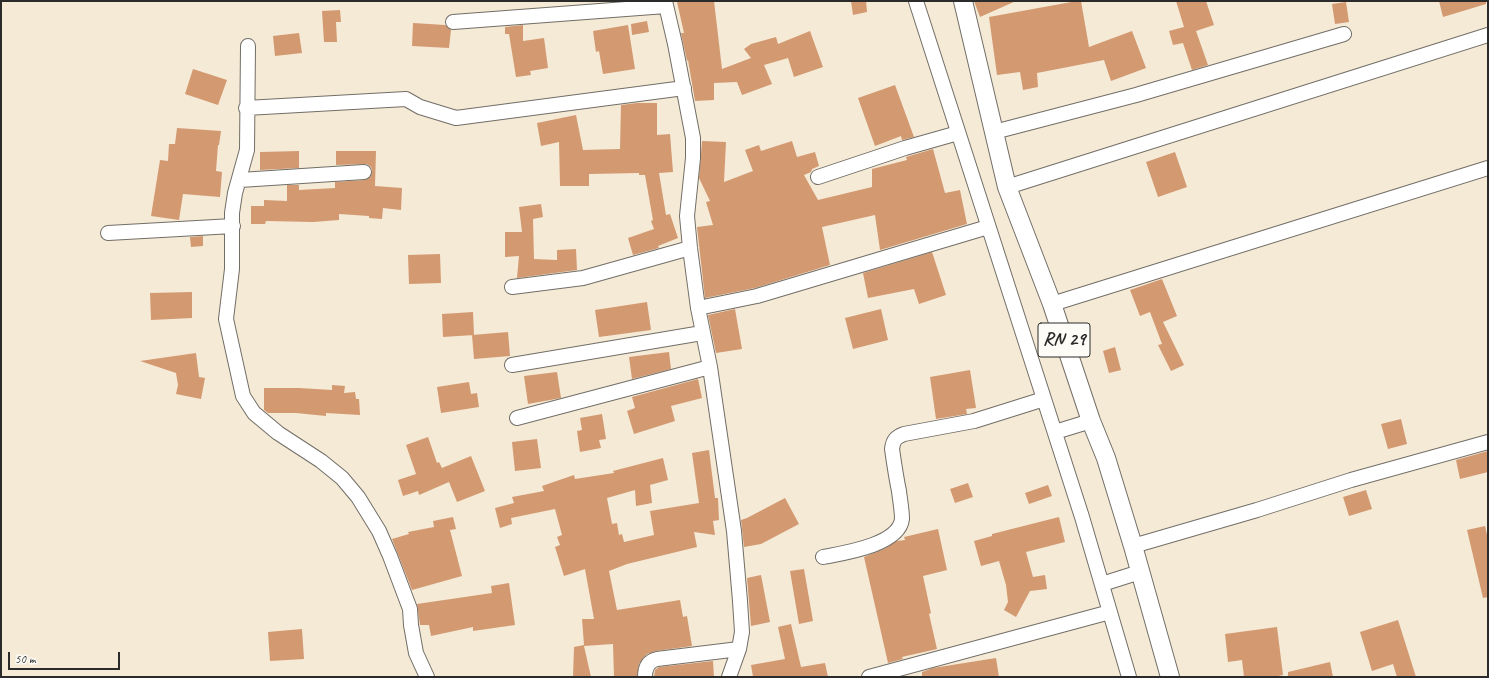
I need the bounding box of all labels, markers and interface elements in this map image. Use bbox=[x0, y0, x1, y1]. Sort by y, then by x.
road number: RN 29 bbox=[1038, 323, 1090, 357]
scale bar bbox=[10, 644, 122, 670]
text: 50 m bbox=[15, 651, 35, 667]

